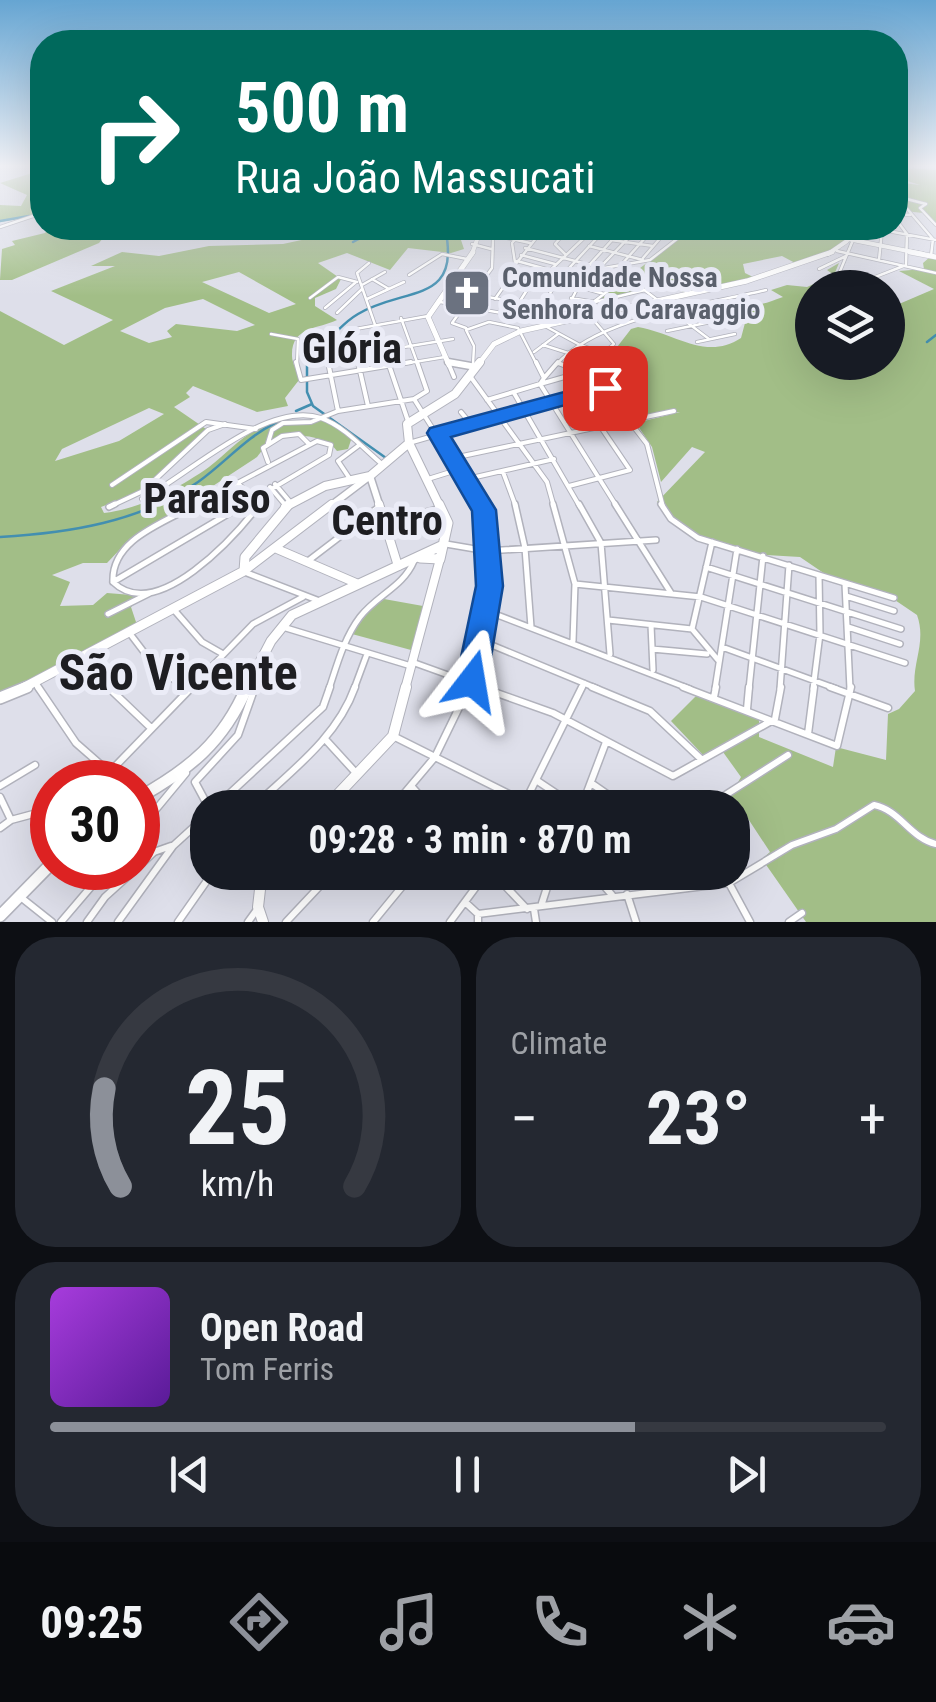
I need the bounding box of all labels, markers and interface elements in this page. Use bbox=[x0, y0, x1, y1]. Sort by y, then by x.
text: 500 m bbox=[235, 67, 409, 149]
icon: right bbox=[70, 70, 200, 200]
text: Rua João Massucati bbox=[235, 151, 596, 204]
place label: Comunidade Nossa Senhora do Caravaggio bbox=[502, 261, 761, 326]
church icon: Comunidade Nossa Senhora do Caravaggio bbox=[441, 267, 493, 319]
map controls bbox=[795, 270, 905, 380]
button: layers bbox=[795, 270, 905, 380]
district label: Glória bbox=[302, 324, 402, 373]
pin bbox=[563, 346, 648, 431]
icon: arrive bbox=[578, 361, 633, 416]
district label: Paraíso bbox=[143, 474, 271, 523]
district label: Centro bbox=[331, 496, 443, 545]
position arrow bbox=[420, 629, 524, 733]
district label: São Vicente bbox=[58, 644, 298, 702]
speed limit sign: 30 bbox=[30, 760, 160, 890]
text: 09:28 · 3 min · 870 m bbox=[309, 818, 631, 862]
text: Climate bbox=[511, 1024, 607, 1062]
text: 25 bbox=[185, 1048, 290, 1169]
text: 23° bbox=[646, 1074, 751, 1162]
text: − bbox=[511, 1087, 538, 1151]
text: + bbox=[859, 1087, 886, 1151]
text: km/h bbox=[201, 1163, 275, 1205]
text: Open Road bbox=[200, 1306, 364, 1350]
text: Tom Ferris bbox=[200, 1350, 334, 1388]
icon: previous bbox=[162, 1447, 217, 1502]
icon: pause bbox=[440, 1447, 495, 1502]
icon: next bbox=[719, 1447, 774, 1502]
icon: directions bbox=[224, 1587, 294, 1657]
icon: music bbox=[374, 1587, 444, 1657]
icon: phone bbox=[525, 1587, 595, 1657]
icon: climate bbox=[675, 1587, 745, 1657]
icon: car bbox=[826, 1587, 896, 1657]
text: 09:25 bbox=[40, 1596, 144, 1649]

